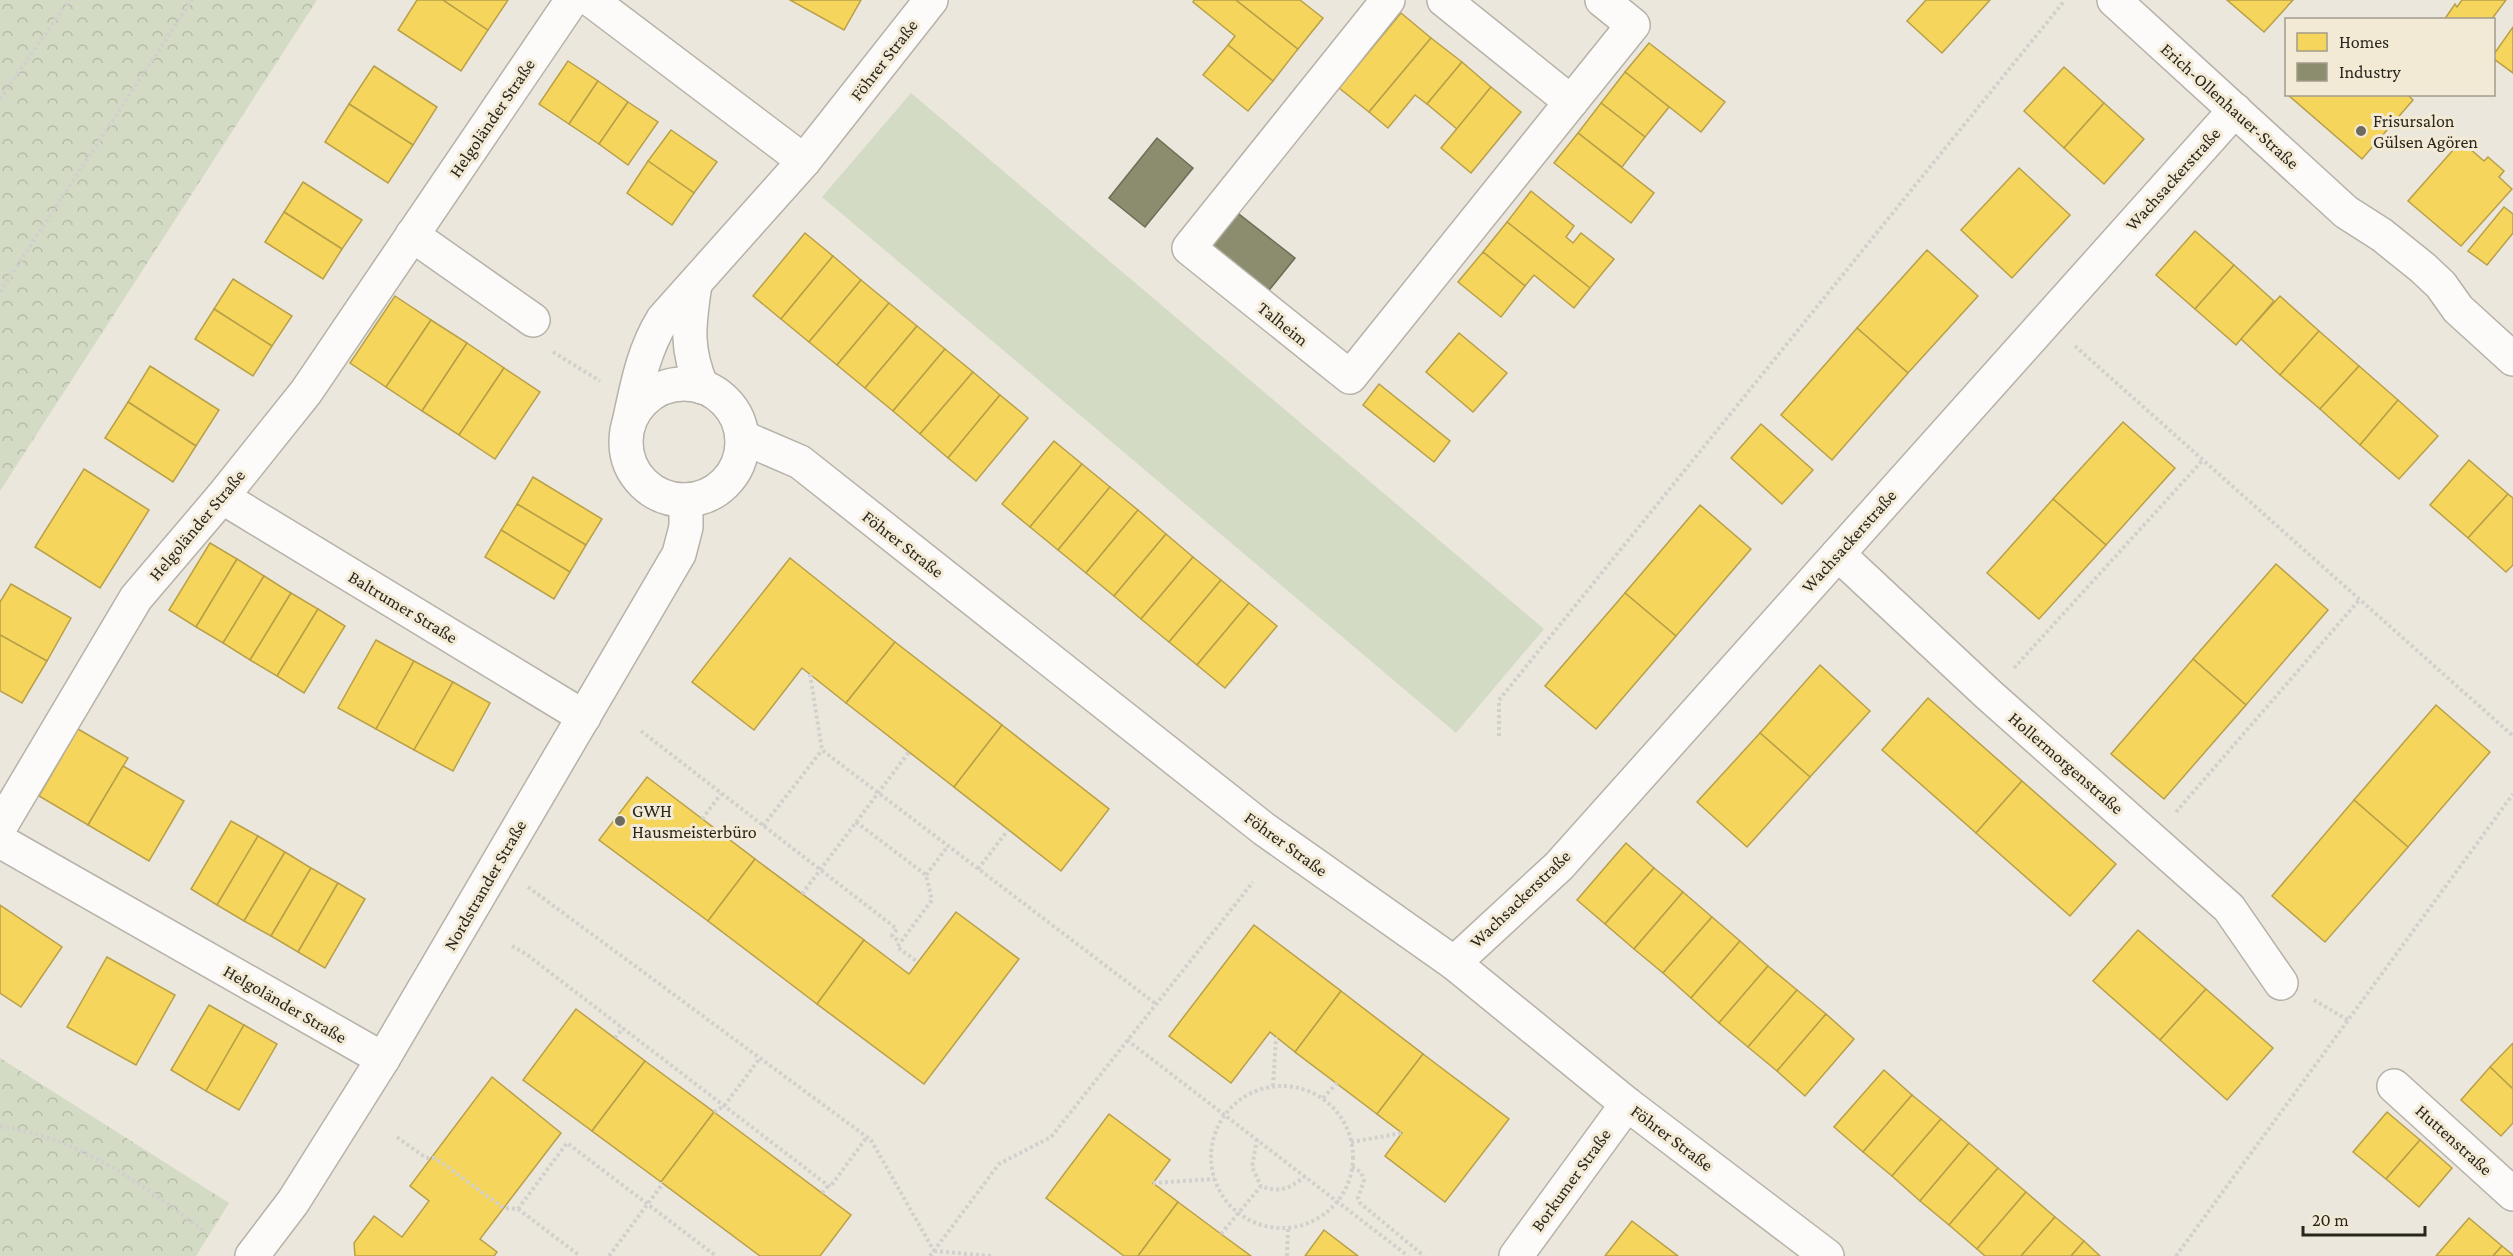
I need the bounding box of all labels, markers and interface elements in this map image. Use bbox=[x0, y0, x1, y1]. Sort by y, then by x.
street label: Föhrer Straße bbox=[846, 15, 922, 105]
legend bbox=[2285, 18, 2495, 96]
text: Homes bbox=[2339, 32, 2389, 52]
street label: Erich-Ollenhauer-Straße bbox=[2157, 39, 2303, 173]
street label: Helgoländer Straße bbox=[445, 55, 539, 181]
text: Industry bbox=[2339, 62, 2402, 82]
place label: Frisursalon Gülsen Agören bbox=[2373, 111, 2478, 152]
street label: Wachsackerstraße bbox=[2121, 123, 2225, 235]
marker: Frisursalon Gülsen Agören bbox=[2354, 124, 2368, 138]
street label: Talheim bbox=[1254, 298, 1313, 351]
street label: Helgoländer Straße bbox=[145, 465, 249, 585]
street label: Wachsackerstraße bbox=[1797, 485, 1901, 597]
street label: Föhrer Straße bbox=[858, 506, 948, 582]
street label: Baltrumer Straße bbox=[345, 567, 461, 647]
street label: Hollermorgenstraße bbox=[2005, 708, 2128, 818]
place label: GWH Hausmeisterbüro bbox=[632, 801, 757, 842]
street label: Föhrer Straße bbox=[1241, 807, 1331, 881]
marker: GWH Hausmeisterbüro bbox=[613, 814, 627, 828]
street label: Nordstrander Straße bbox=[440, 816, 530, 954]
street label: Wachsackerstraße bbox=[1466, 846, 1574, 952]
street label: Helgoländer Straße bbox=[220, 961, 350, 1047]
street label: Huttenstraße bbox=[2412, 1100, 2496, 1180]
street label: Föhrer Straße bbox=[1627, 1101, 1717, 1175]
street label: Borkumer Straße bbox=[1527, 1125, 1615, 1235]
scale bar bbox=[2303, 1199, 2424, 1237]
text: 20 m bbox=[2312, 1210, 2349, 1230]

